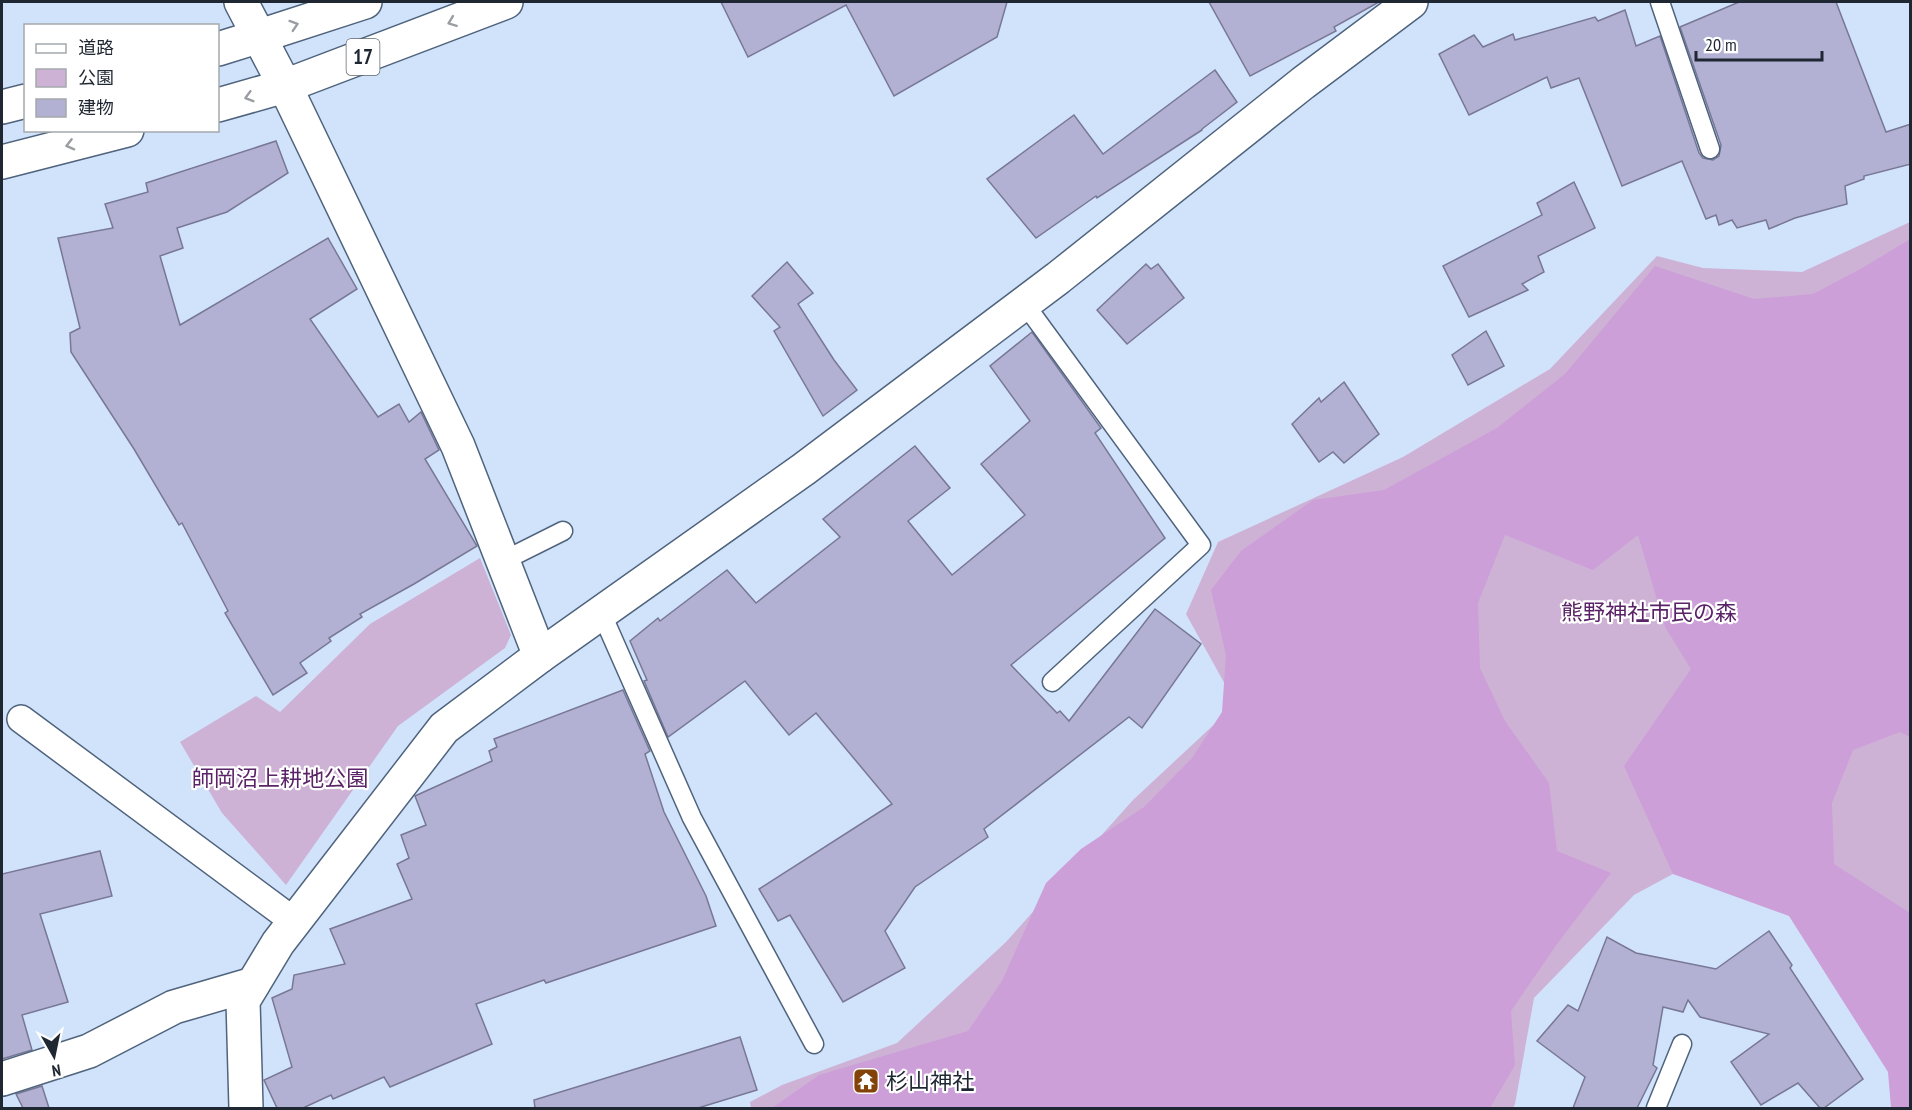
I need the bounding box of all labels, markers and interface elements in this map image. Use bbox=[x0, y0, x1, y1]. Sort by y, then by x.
one-way arrow bbox=[447, 15, 457, 28]
one-way arrow bbox=[288, 20, 298, 33]
legend bbox=[24, 24, 219, 132]
scale bar bbox=[1696, 24, 1822, 62]
text: 20 m bbox=[1705, 33, 1737, 56]
text: 道路 bbox=[78, 36, 114, 59]
road number: 17 bbox=[346, 39, 380, 75]
text: 公園 bbox=[78, 66, 114, 89]
one-way arrow bbox=[244, 89, 254, 102]
text: 建物 bbox=[78, 96, 114, 119]
one-way arrow bbox=[65, 138, 75, 151]
park label: 熊野神社市民の森 bbox=[1561, 598, 1737, 626]
park label: 師岡沼上耕地公園 bbox=[192, 764, 368, 792]
north arrow bbox=[24, 1026, 84, 1086]
text: N bbox=[51, 1060, 62, 1081]
temple icon: 杉山神社 bbox=[851, 1066, 881, 1096]
place label: 杉山神社 bbox=[886, 1067, 974, 1095]

